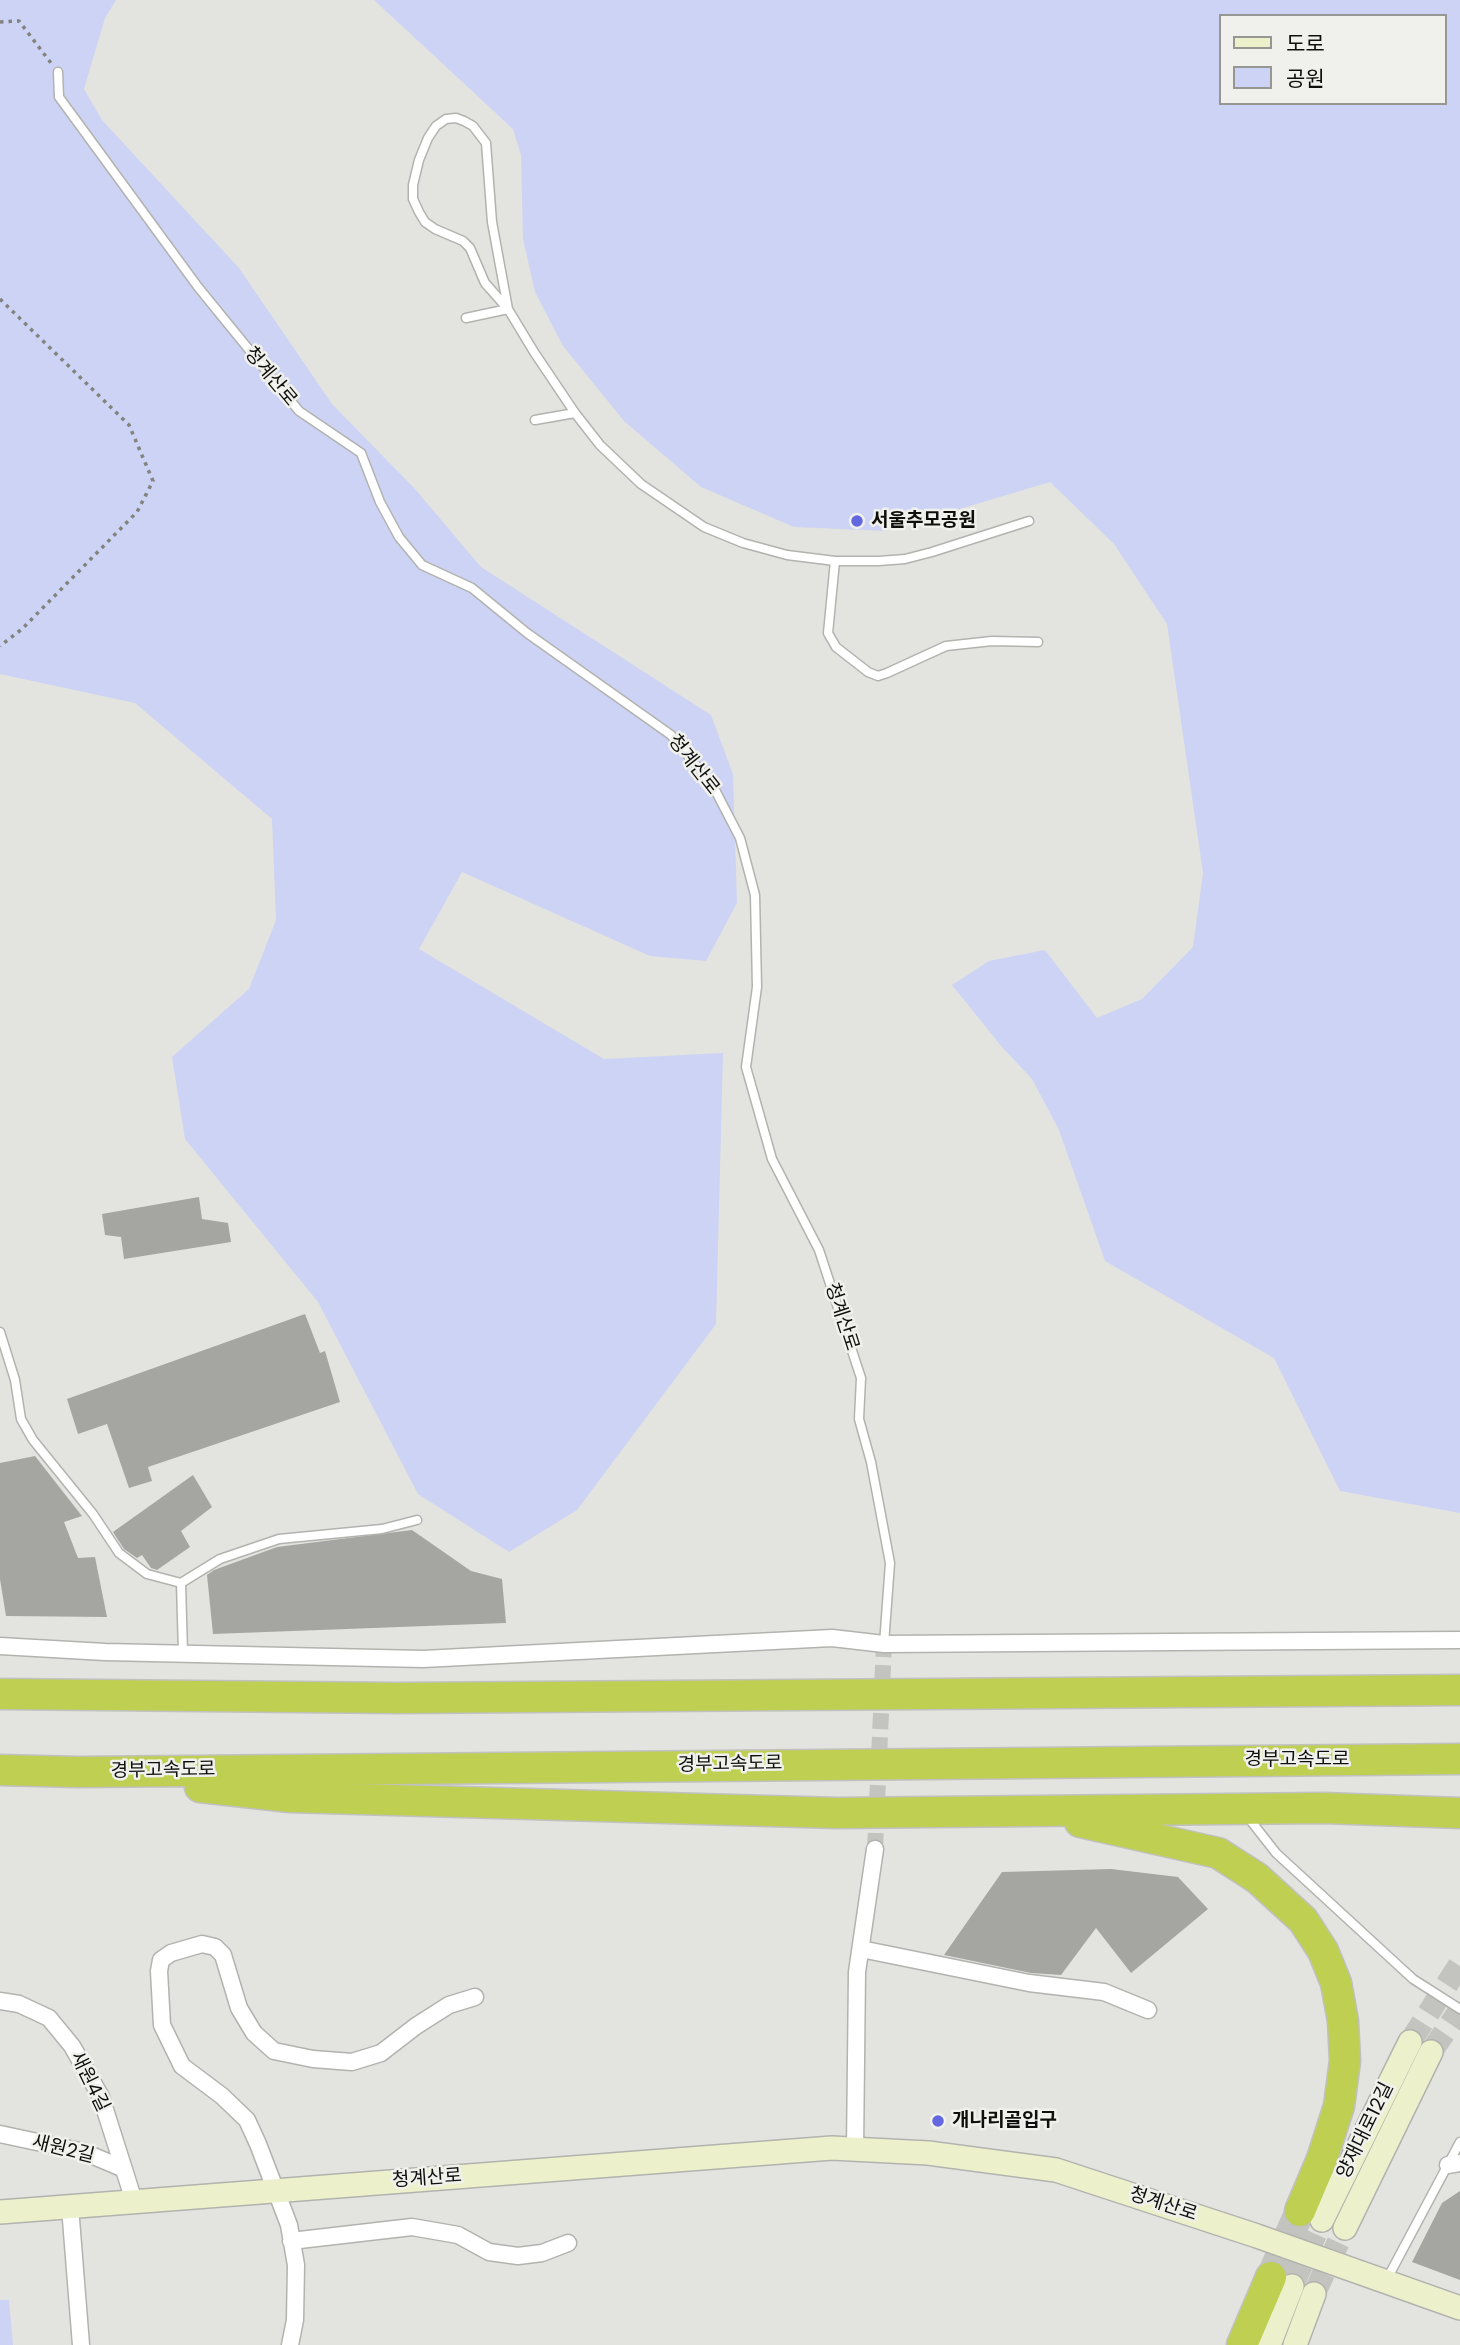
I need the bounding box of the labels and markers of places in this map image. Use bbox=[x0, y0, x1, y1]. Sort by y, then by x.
place label: 서울추모공원 bbox=[871, 510, 976, 532]
marker: 서울추모공원 bbox=[849, 513, 865, 529]
place label: 개나리골입구 bbox=[952, 2110, 1057, 2132]
marker: 개나리골입구 bbox=[930, 2113, 946, 2129]

